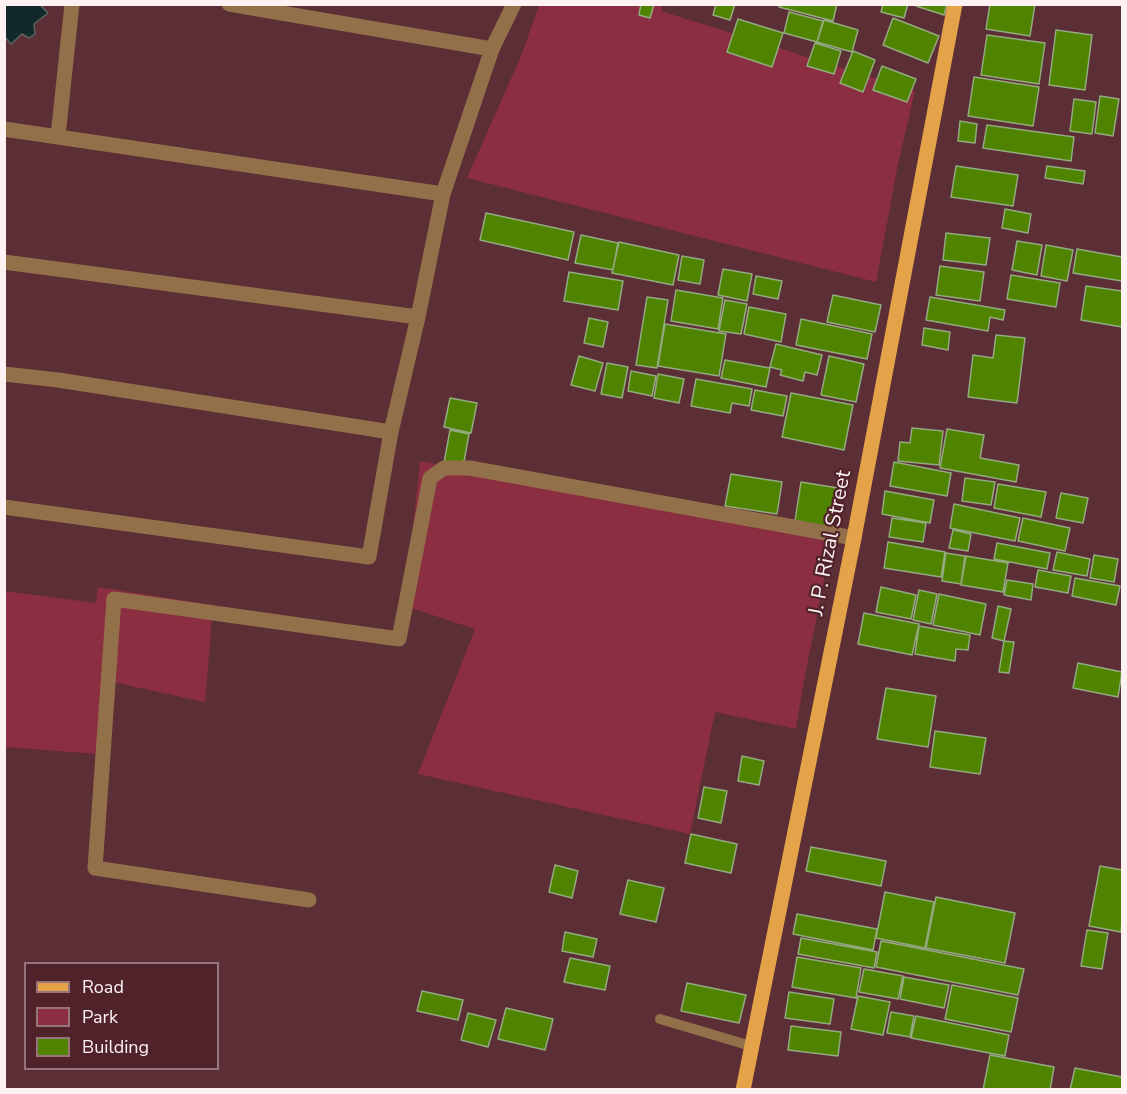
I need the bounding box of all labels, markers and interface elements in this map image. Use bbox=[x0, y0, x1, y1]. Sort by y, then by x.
street label: J. P. Rizal Street bbox=[805, 468, 857, 618]
legend bbox=[24, 962, 219, 1070]
text: Road bbox=[82, 975, 124, 999]
text: Park bbox=[82, 1005, 118, 1029]
text: Building bbox=[82, 1035, 149, 1059]

